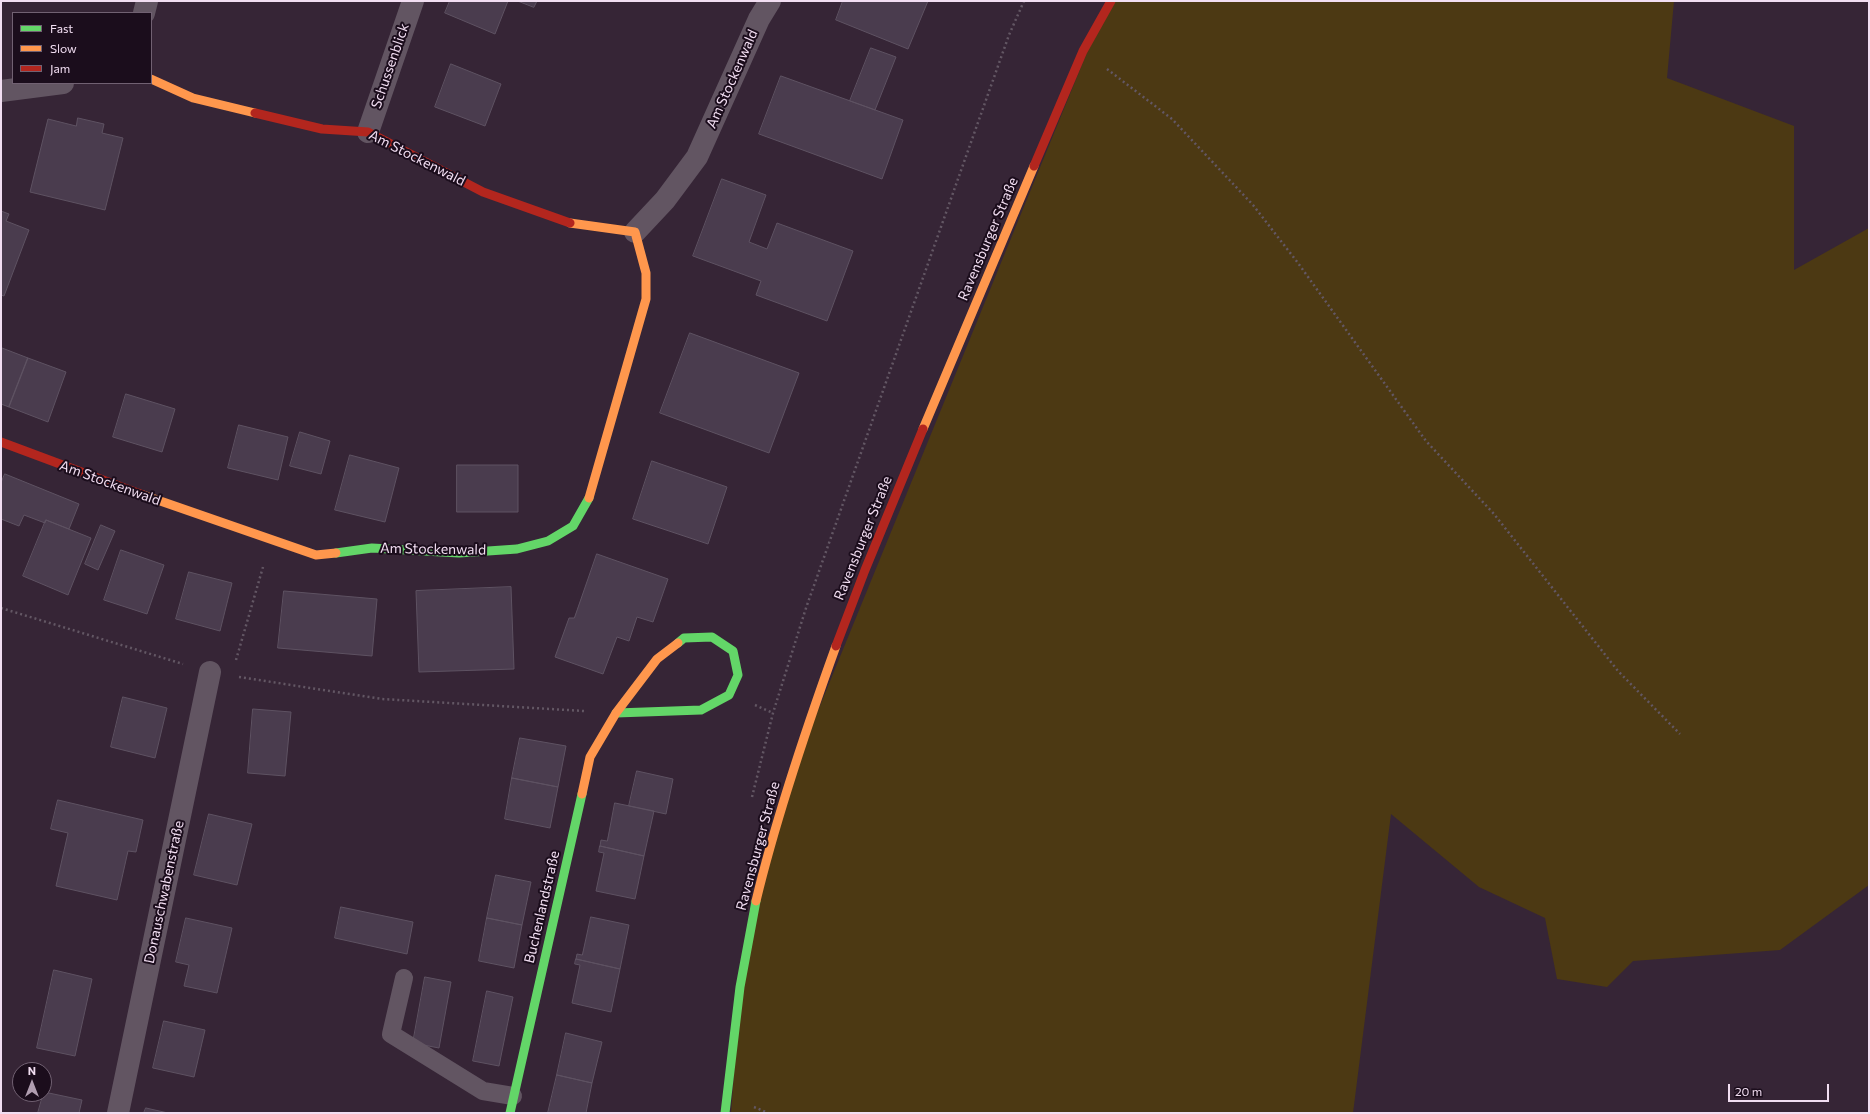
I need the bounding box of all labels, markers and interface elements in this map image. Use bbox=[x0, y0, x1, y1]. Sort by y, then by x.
legend bbox=[12, 12, 152, 84]
text: Fast bbox=[50, 21, 73, 35]
street label: Schussenblick bbox=[368, 21, 412, 111]
street label: Am Stockenwald bbox=[703, 27, 761, 131]
text: Slow bbox=[50, 41, 77, 55]
text: Jam bbox=[50, 61, 70, 75]
street label: Am Stockenwald bbox=[366, 126, 468, 190]
street label: Ravensburger Straße bbox=[954, 175, 1022, 303]
street label: Am Stockenwald bbox=[57, 457, 163, 509]
street label: Ravensburger Straße bbox=[830, 473, 896, 603]
street label: Am Stockenwald bbox=[380, 540, 486, 558]
street label: Ravensburger Straße bbox=[733, 780, 783, 912]
street label: Donauschwabenstraße bbox=[141, 819, 187, 965]
street label: Buchenlandstraße bbox=[521, 849, 563, 965]
north arrow bbox=[12, 1062, 52, 1102]
text: N bbox=[28, 1064, 36, 1077]
scale bar bbox=[1730, 1076, 1831, 1102]
text: 20 m bbox=[1735, 1084, 1762, 1098]

